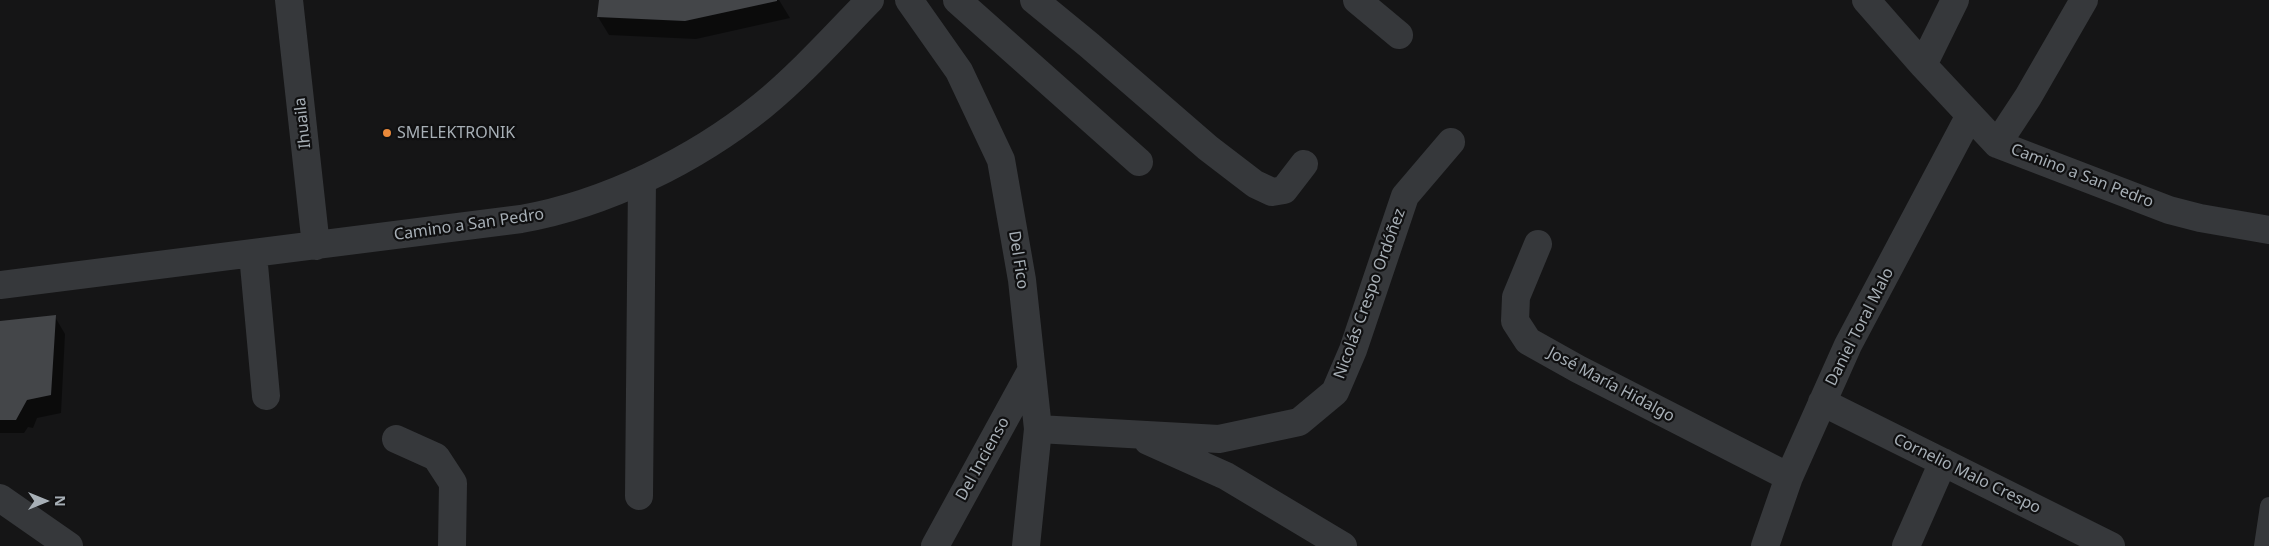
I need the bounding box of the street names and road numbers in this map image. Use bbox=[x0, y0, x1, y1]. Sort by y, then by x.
street label: Ihuaila bbox=[291, 96, 315, 150]
street label: Camino a San Pedro bbox=[2008, 140, 2156, 212]
street label: Camino a San Pedro bbox=[393, 205, 545, 245]
street label: Nicolás Crespo Ordóñez bbox=[1330, 206, 1410, 382]
street label: Del Fico bbox=[1004, 229, 1032, 291]
street label: Daniel Toral Malo bbox=[1822, 265, 1898, 389]
street label: José María Hidalgo bbox=[1544, 343, 1678, 427]
street label: Del Incienso bbox=[952, 414, 1014, 504]
street label: Cornelio Malo Crespo bbox=[1890, 430, 2044, 518]

